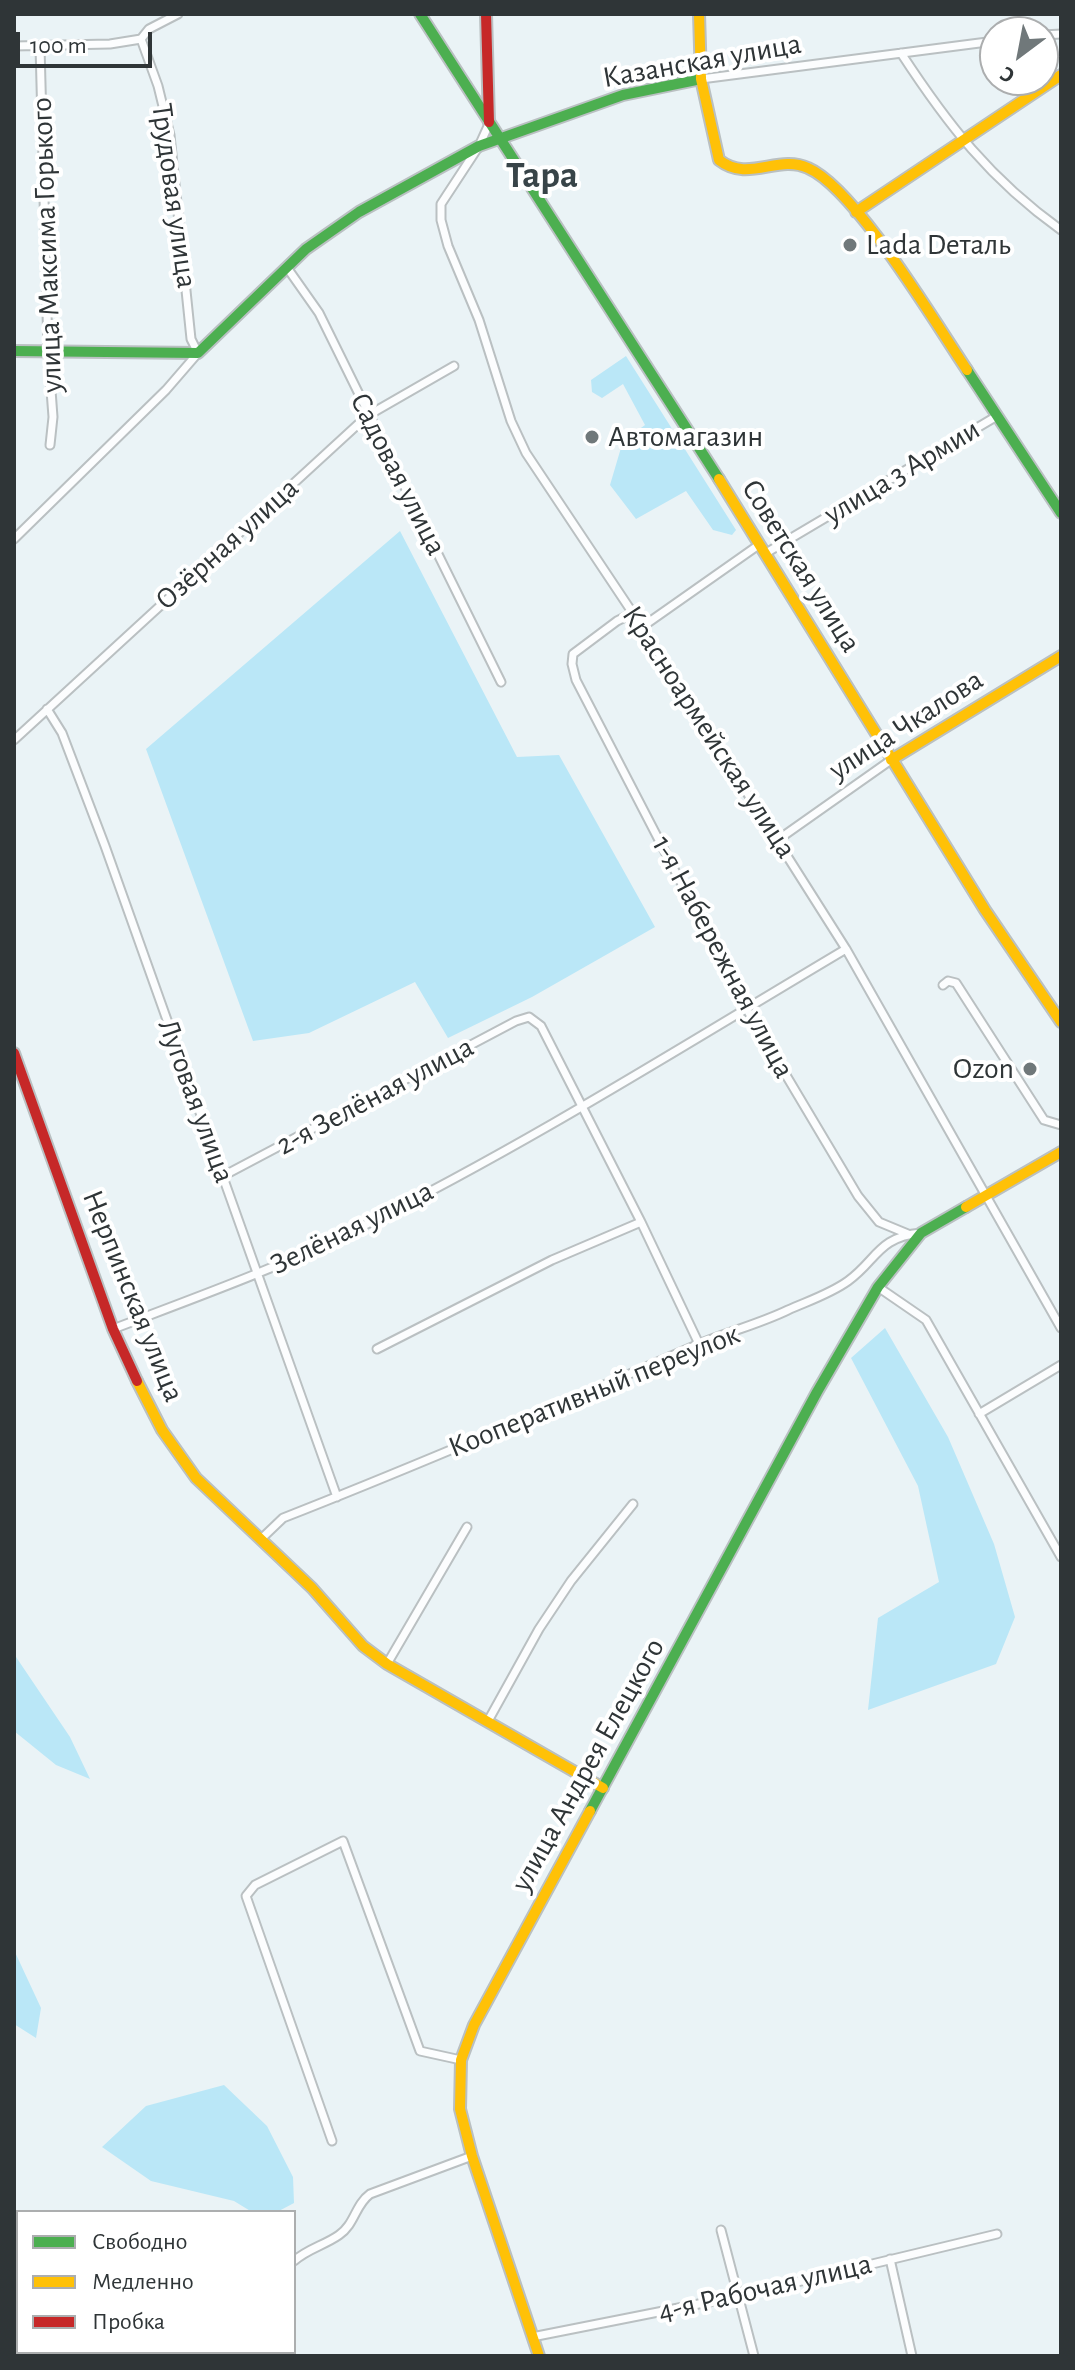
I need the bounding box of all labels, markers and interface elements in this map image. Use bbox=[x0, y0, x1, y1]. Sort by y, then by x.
scale bar bbox=[20, 16, 156, 66]
north arrow bbox=[979, 16, 1059, 96]
street label: Казанская улица bbox=[600, 26, 804, 96]
text: 100 m bbox=[30, 34, 87, 58]
text: С bbox=[996, 62, 1018, 87]
street label: улица Максима Горького bbox=[24, 97, 70, 393]
street label: Трудовая улица bbox=[143, 101, 205, 291]
district label: Тара bbox=[506, 153, 578, 199]
place label: Lada Dеталь bbox=[866, 227, 1011, 263]
marker: Lada Dеталь bbox=[841, 236, 859, 254]
street label: Садовая улица bbox=[342, 387, 454, 561]
street label: улица 3 Армии bbox=[818, 411, 986, 533]
place label: Автомагазин bbox=[608, 419, 763, 455]
marker: Автомагазин bbox=[583, 428, 601, 446]
street label: Озёрная улица bbox=[148, 470, 306, 618]
street label: Советская улица bbox=[733, 473, 869, 659]
street label: Красноармейская улица bbox=[614, 599, 804, 865]
street label: улица Чкалова bbox=[822, 662, 990, 788]
street label: 1-я Набережная улица bbox=[644, 830, 802, 1084]
street label: Луговая улица bbox=[150, 1014, 242, 1188]
street label: 2-я Зелёная улица bbox=[270, 1029, 480, 1163]
place label: Ozon bbox=[953, 1051, 1014, 1087]
marker: Ozon bbox=[1021, 1060, 1039, 1078]
street label: Зелёная улица bbox=[265, 1173, 439, 1283]
street label: Нерпинская улица bbox=[74, 1185, 192, 1407]
street label: Кооперативный переулок bbox=[443, 1316, 745, 1466]
street label: улица Андрея Елецкого bbox=[503, 1632, 673, 1898]
legend bbox=[16, 2210, 296, 2354]
text: Свободно bbox=[92, 2230, 187, 2254]
street label: 4-я Рабочая улица bbox=[655, 2246, 875, 2330]
text: Медленно bbox=[92, 2270, 194, 2294]
text: Пробка bbox=[92, 2310, 165, 2334]

